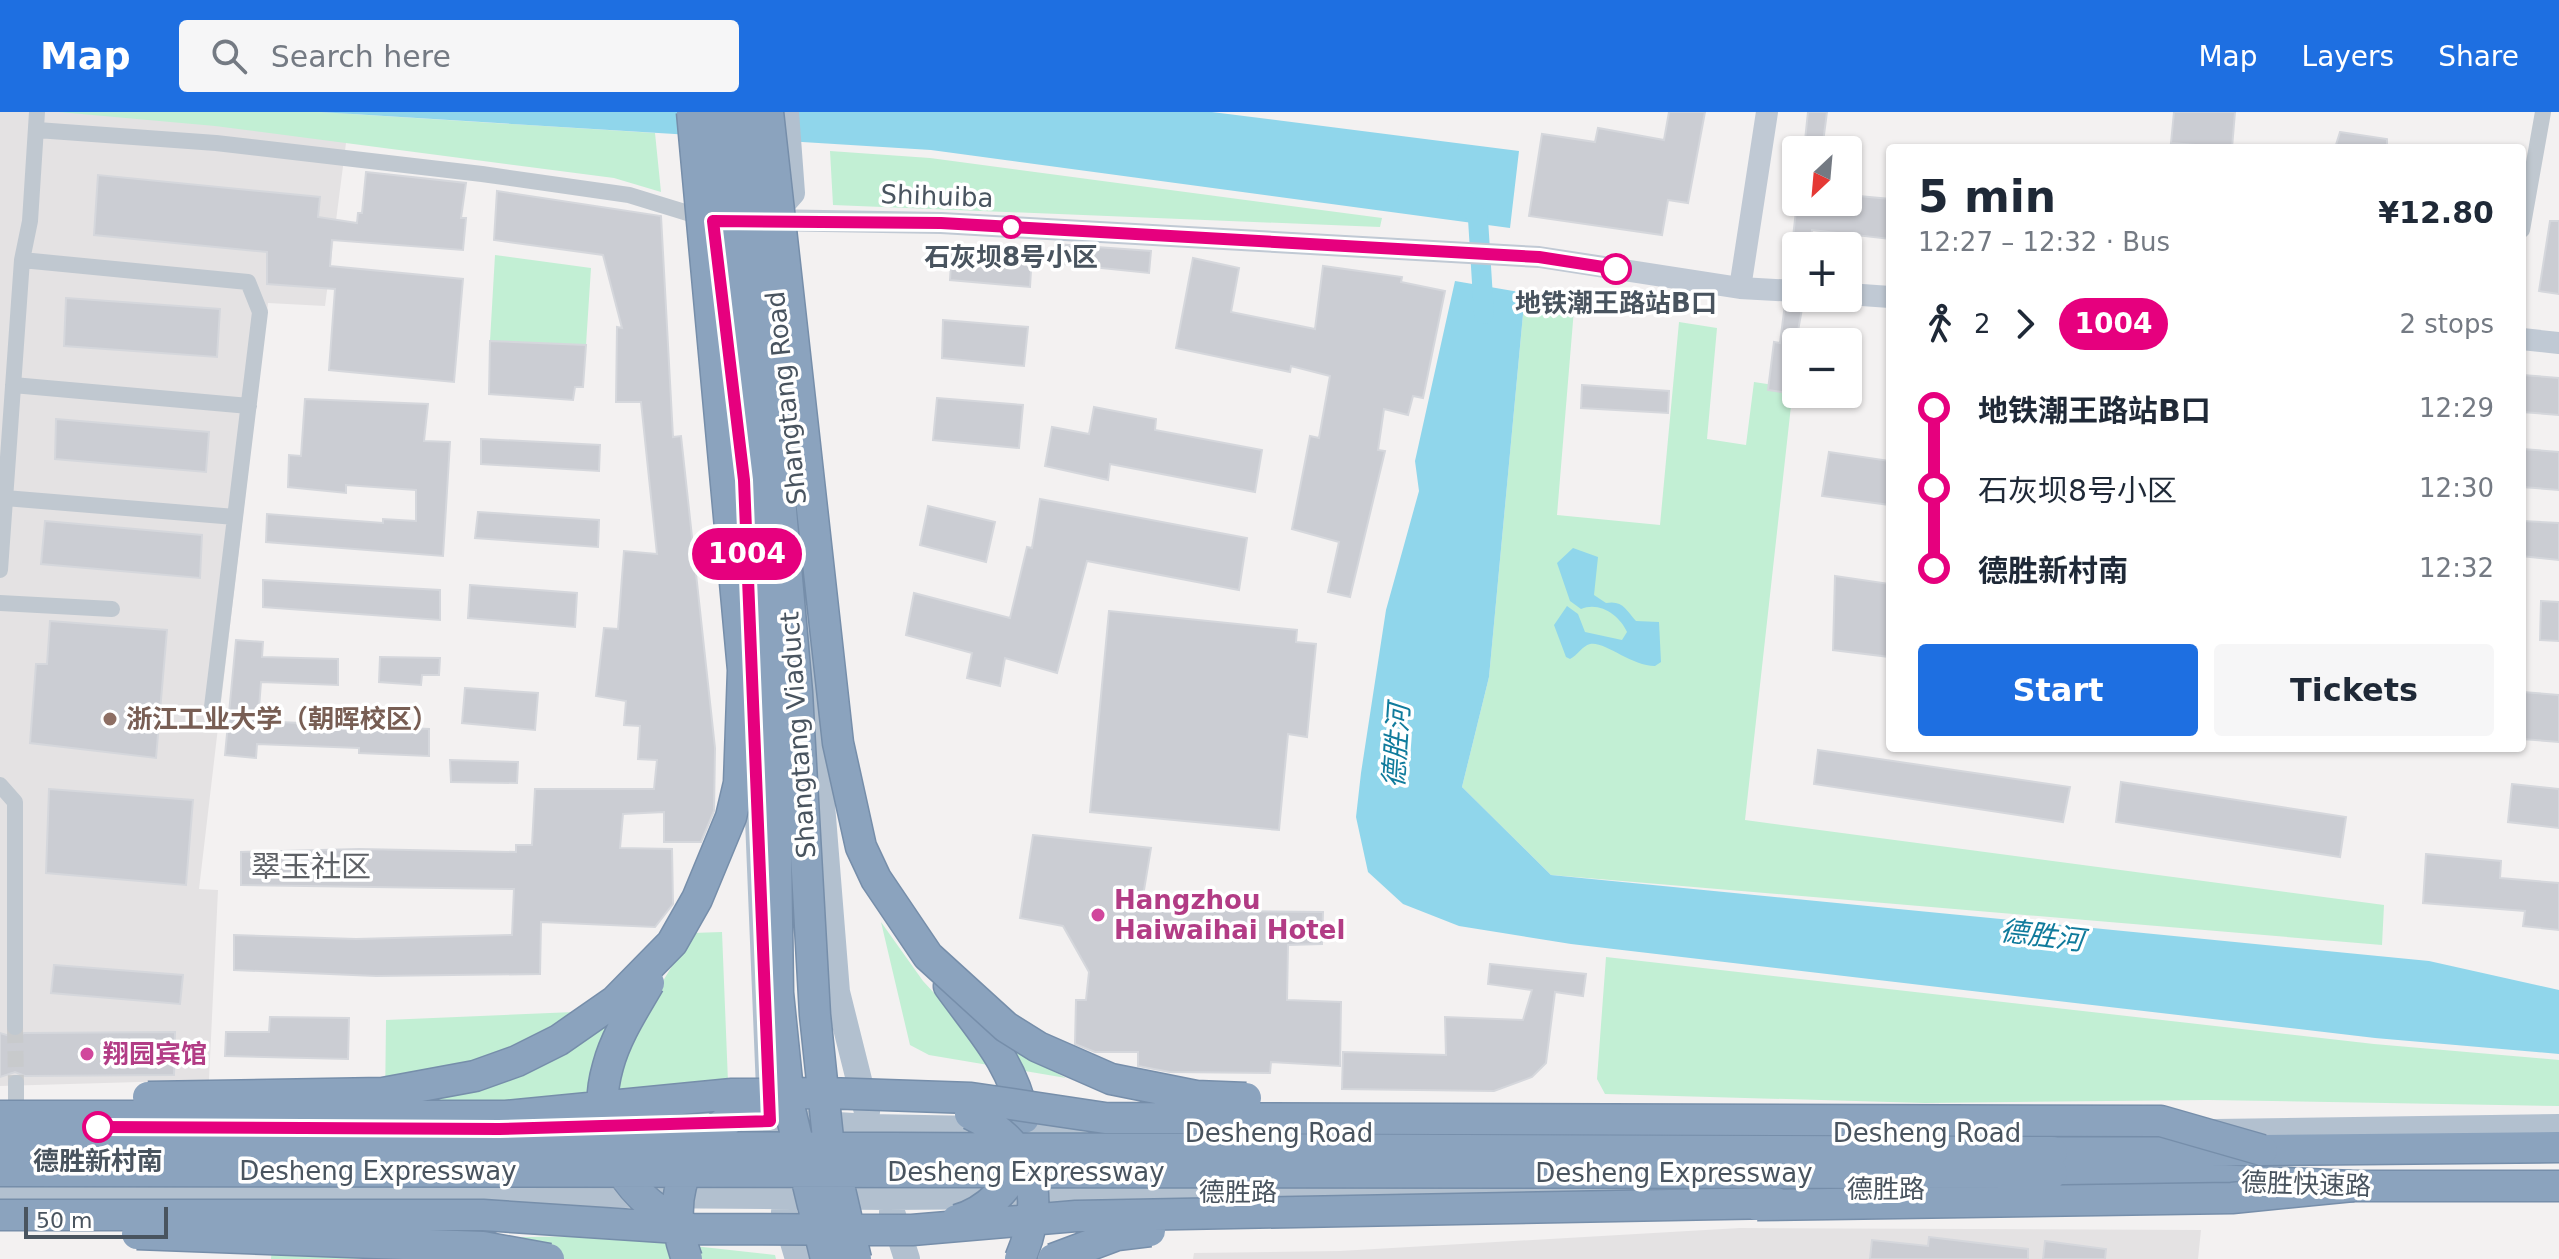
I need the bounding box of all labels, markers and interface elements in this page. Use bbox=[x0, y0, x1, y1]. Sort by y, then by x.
search box bbox=[179, 20, 739, 92]
text: Map bbox=[40, 34, 131, 78]
icon: search bbox=[207, 34, 251, 78]
text: Search here bbox=[271, 39, 451, 74]
text: Map bbox=[2198, 40, 2258, 73]
text: Layers bbox=[2302, 40, 2394, 73]
text: Share bbox=[2438, 40, 2519, 73]
north arrow bbox=[1782, 136, 1862, 216]
map controls bbox=[1782, 136, 1862, 408]
text: 5 min bbox=[1918, 171, 2056, 222]
street label: Shihuiba bbox=[880, 179, 994, 213]
text: ¥12.80 bbox=[2378, 195, 2494, 230]
marker: 石灰坝8号小区 bbox=[1000, 216, 1022, 238]
text: 12:27 – 12:32 · Bus bbox=[1918, 227, 2170, 257]
button: + bbox=[1782, 232, 1862, 312]
place label: 石灰坝8号小区 bbox=[924, 242, 1098, 272]
marker: 地铁潮王路站B口 bbox=[1601, 254, 1631, 284]
place label: 地铁潮王路站B口 bbox=[1515, 288, 1717, 318]
street label: Shangtang Road bbox=[760, 290, 812, 506]
icon: walk bbox=[1918, 302, 1962, 346]
icon: forward bbox=[2003, 302, 2047, 346]
text: 1004 bbox=[2075, 307, 2152, 340]
text: 2 bbox=[1974, 309, 1991, 339]
text: 2 stops bbox=[2399, 309, 2494, 339]
button: − bbox=[1782, 328, 1862, 408]
text: 地铁潮王路站B口 bbox=[1978, 393, 2211, 428]
text: 12:29 bbox=[2419, 393, 2494, 423]
text: 石灰坝8号小区 bbox=[1978, 473, 2177, 508]
text: 12:30 bbox=[2419, 473, 2494, 503]
line badge: 1004 bbox=[691, 528, 803, 580]
text: 1004 bbox=[708, 537, 786, 570]
text: 德胜新村南 bbox=[1978, 553, 2128, 588]
text: 12:32 bbox=[2419, 553, 2494, 583]
street label: Shangtang Viaduct bbox=[774, 611, 822, 859]
button: Start bbox=[1918, 644, 2198, 736]
button: Tickets bbox=[2214, 644, 2494, 736]
water label: 德胜河 bbox=[1377, 698, 1416, 789]
place label: 浙江工业大学（朝晖校区） bbox=[126, 704, 438, 734]
marker: 浙江工业大学（朝晖校区） bbox=[101, 710, 119, 728]
district label: 翠玉社区 bbox=[251, 849, 371, 884]
place label: Hangzhou Haiwaihai Hotel bbox=[1114, 885, 1345, 945]
marker: Hangzhou Haiwaihai Hotel bbox=[1089, 906, 1107, 924]
water label: 德胜河 bbox=[1998, 914, 2091, 958]
place label: 翔园宾馆 bbox=[103, 1039, 207, 1069]
marker: 翔园宾馆 bbox=[78, 1045, 96, 1063]
marker: 德胜新村南 bbox=[83, 1112, 113, 1142]
street label: Desheng Road bbox=[1185, 1118, 1373, 1148]
street label: Desheng Road bbox=[1833, 1118, 2021, 1148]
place label: 德胜新村南 bbox=[33, 1146, 163, 1176]
street label: Desheng Expressway bbox=[239, 1156, 517, 1186]
street label: Desheng Expressway bbox=[887, 1157, 1165, 1187]
street label: Desheng Expressway bbox=[1535, 1158, 1813, 1188]
street label: 德胜快速路 bbox=[2241, 1167, 2371, 1201]
street label: 德胜路 bbox=[1847, 1174, 1925, 1204]
street label: 德胜路 bbox=[1199, 1177, 1277, 1207]
scale bar bbox=[24, 1203, 168, 1239]
text: 50 m bbox=[36, 1208, 92, 1233]

